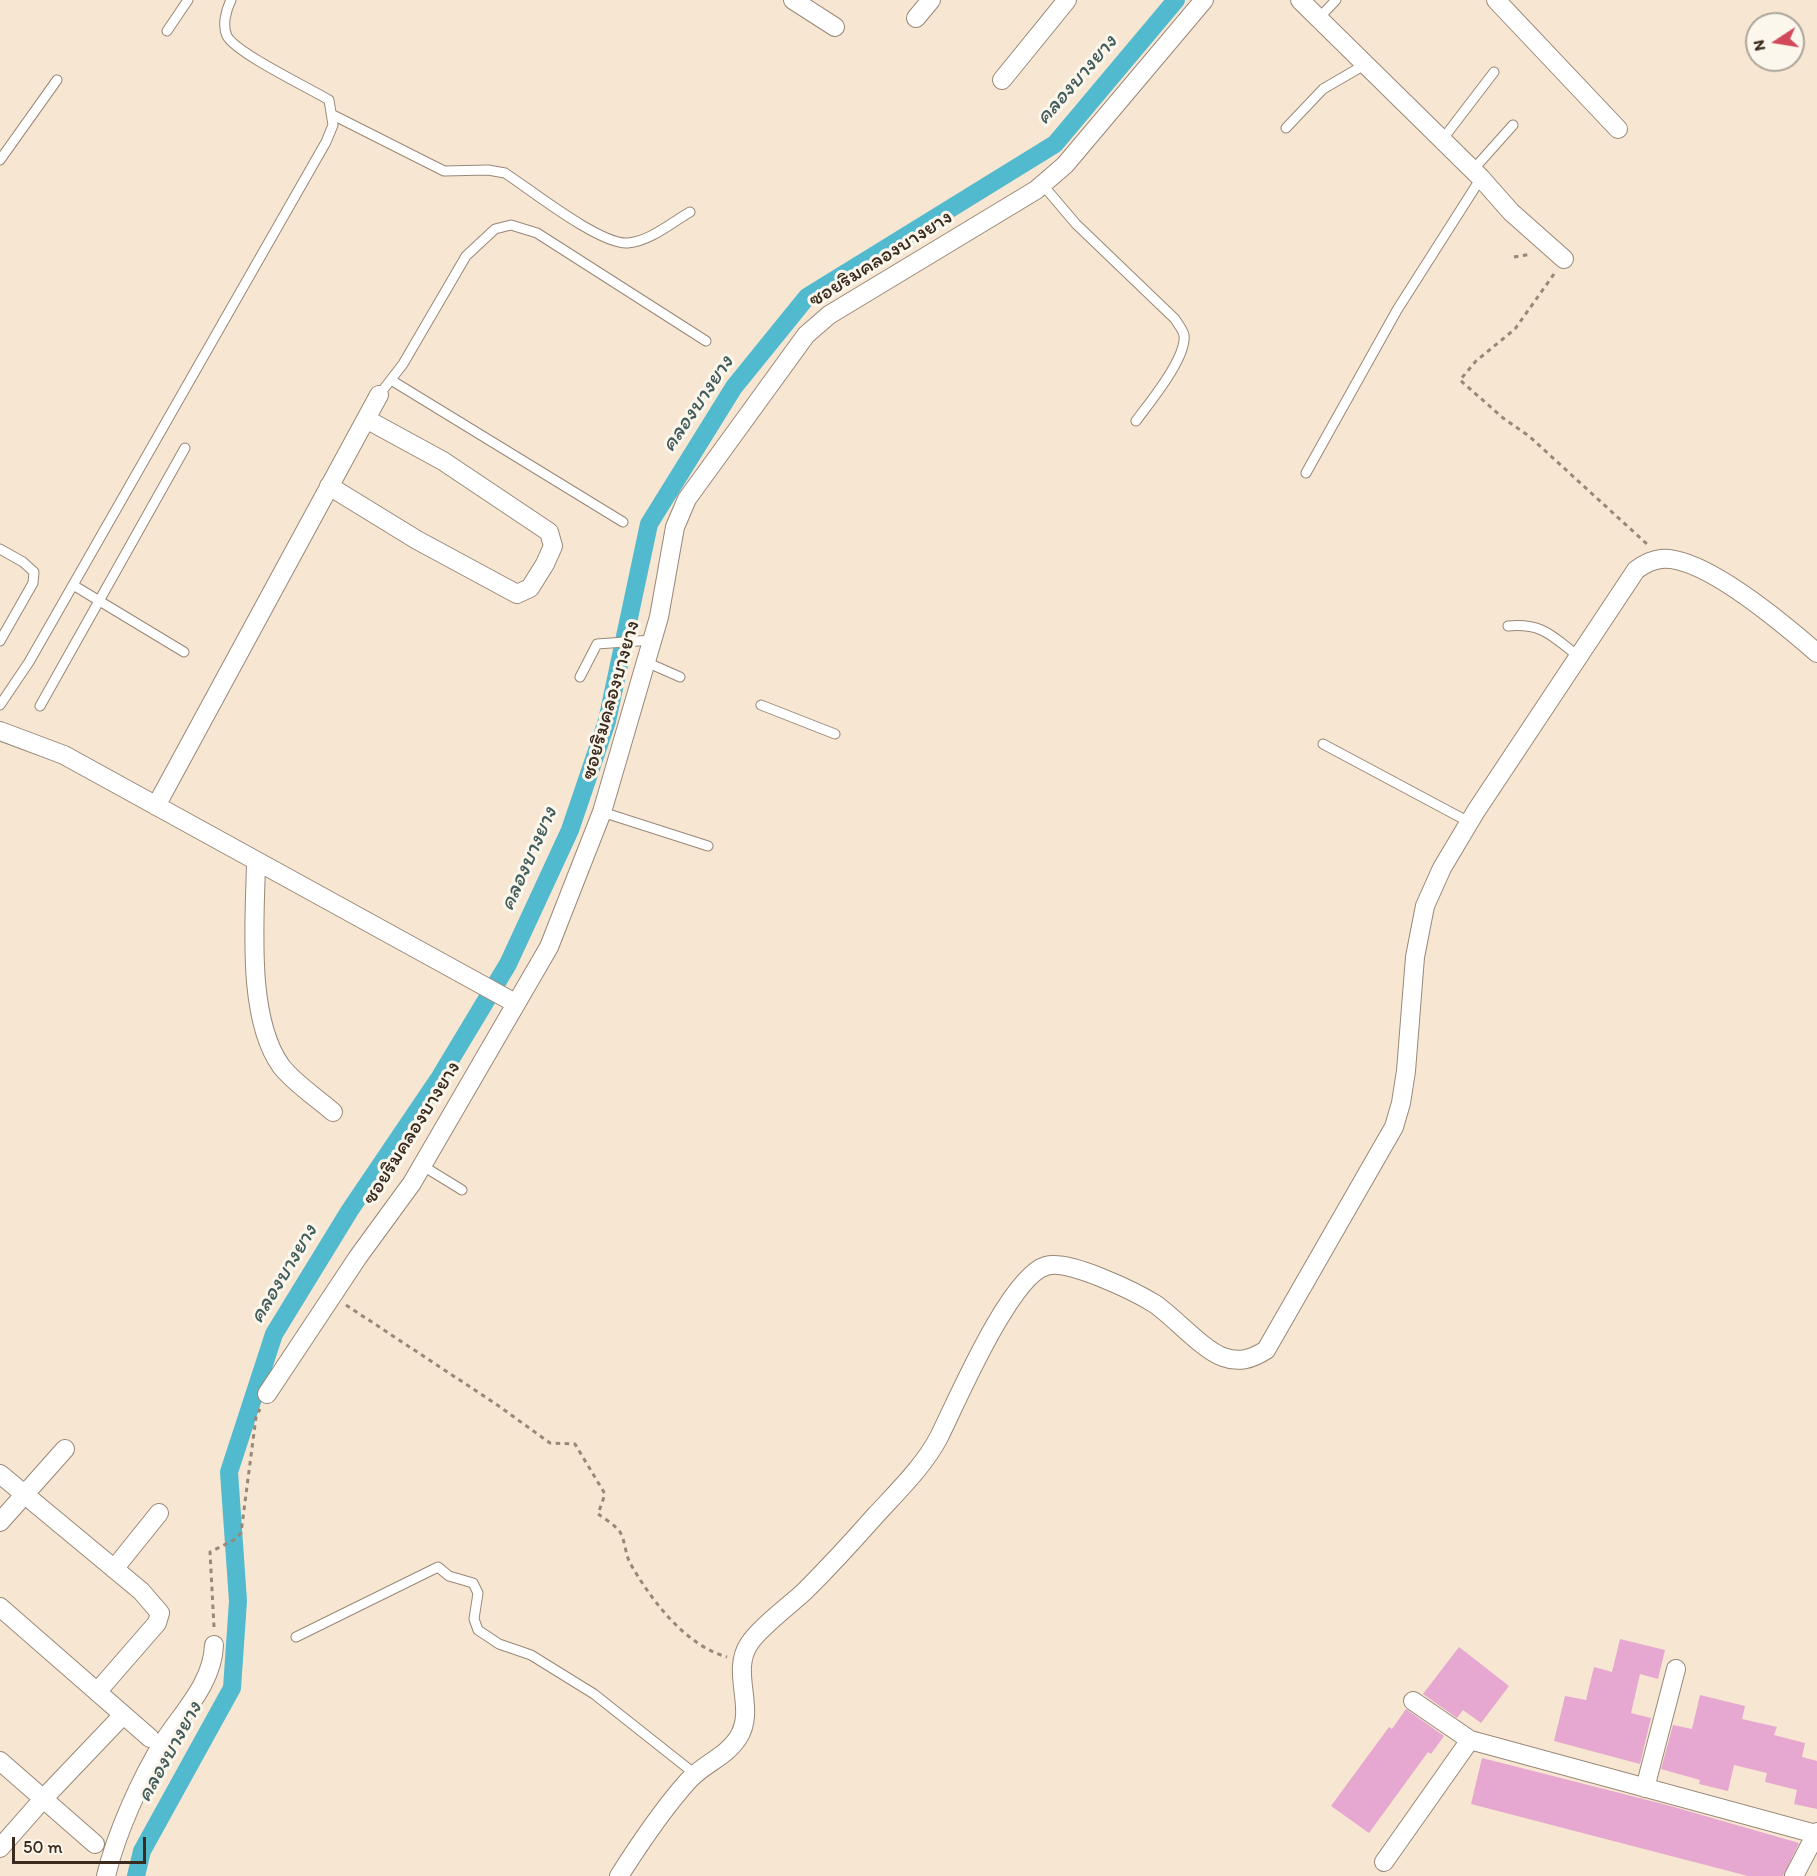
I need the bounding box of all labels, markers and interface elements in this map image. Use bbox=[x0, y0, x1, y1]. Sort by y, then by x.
north arrow bbox=[1745, 12, 1805, 72]
water label: คลองบางยาง bbox=[1031, 29, 1123, 131]
text: N bbox=[1748, 38, 1769, 53]
street label: ซอยริมคลองบางยาง bbox=[805, 205, 957, 313]
water label: คลองบางยาง bbox=[656, 351, 740, 457]
street label: ซอยริมคลองบางยาง bbox=[576, 617, 646, 783]
water label: คลองบางยาง bbox=[494, 803, 564, 915]
street label: ซอยริมคลองบางยาง bbox=[358, 1057, 466, 1209]
water label: คลองบางยาง bbox=[244, 1220, 324, 1328]
water label: คลองบางยาง bbox=[132, 1697, 208, 1807]
scale bar bbox=[15, 1825, 148, 1863]
text: 50 m bbox=[23, 1836, 63, 1858]

